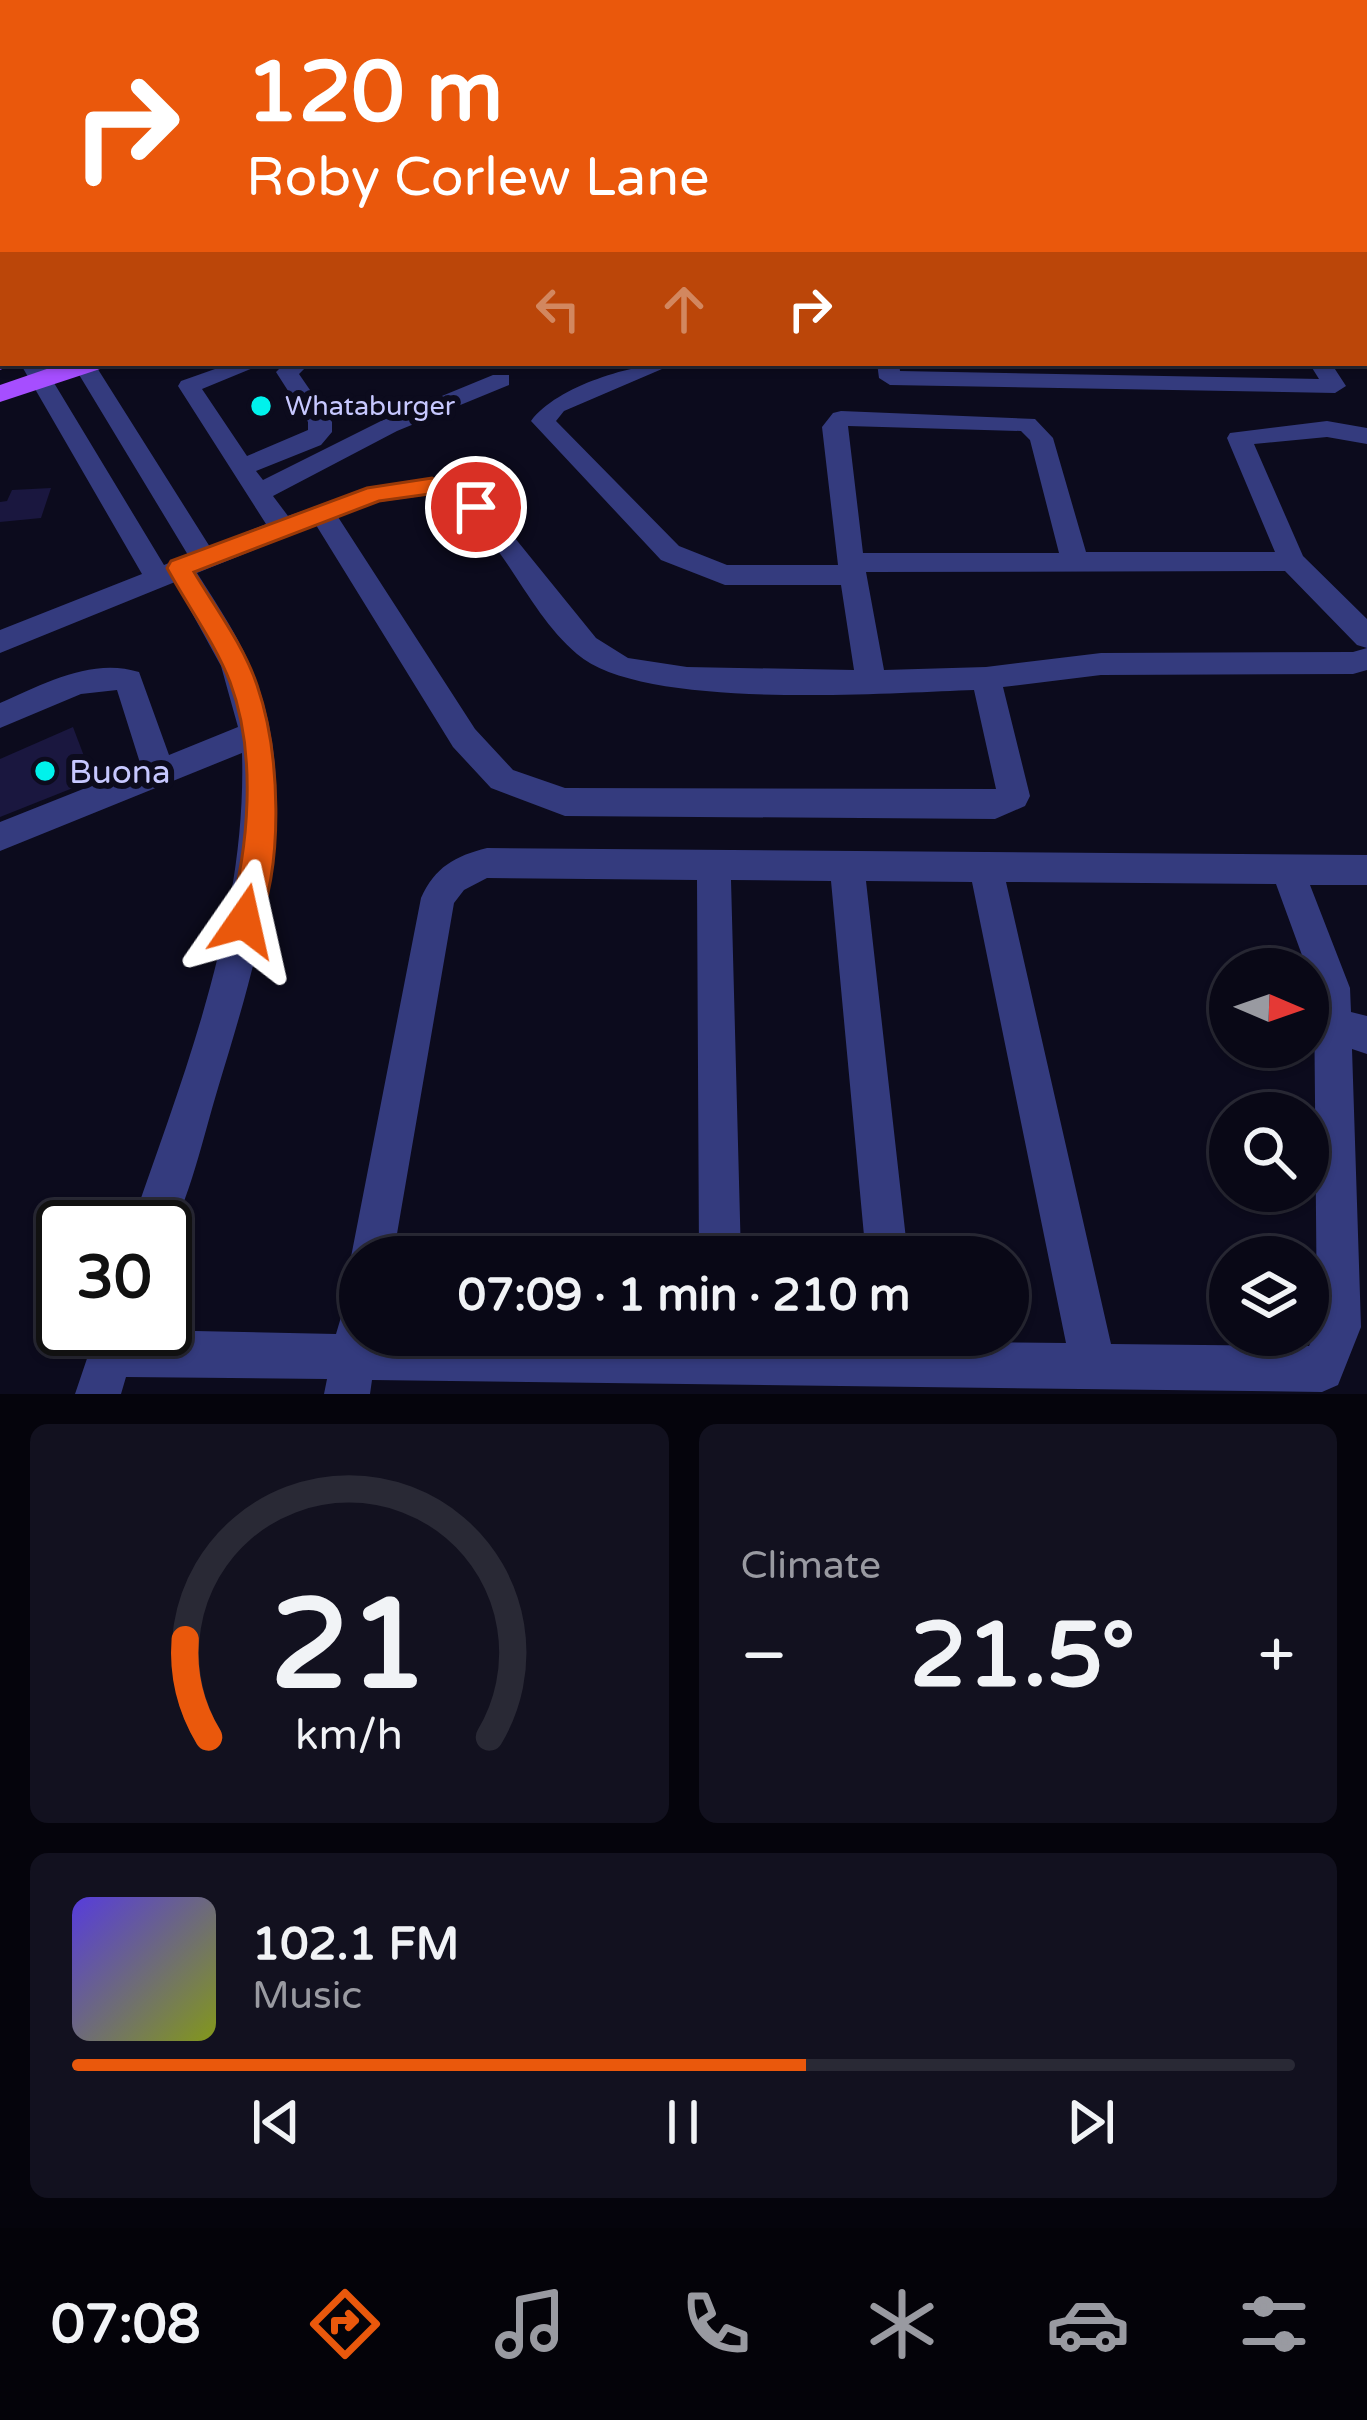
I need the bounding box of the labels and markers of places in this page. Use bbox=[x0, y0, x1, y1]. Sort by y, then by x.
place label: Whataburger bbox=[285, 390, 456, 423]
marker: Whataburger bbox=[248, 393, 274, 419]
pin bbox=[425, 456, 527, 558]
place label: Buona bbox=[69, 753, 170, 792]
marker: Buona bbox=[32, 758, 58, 784]

